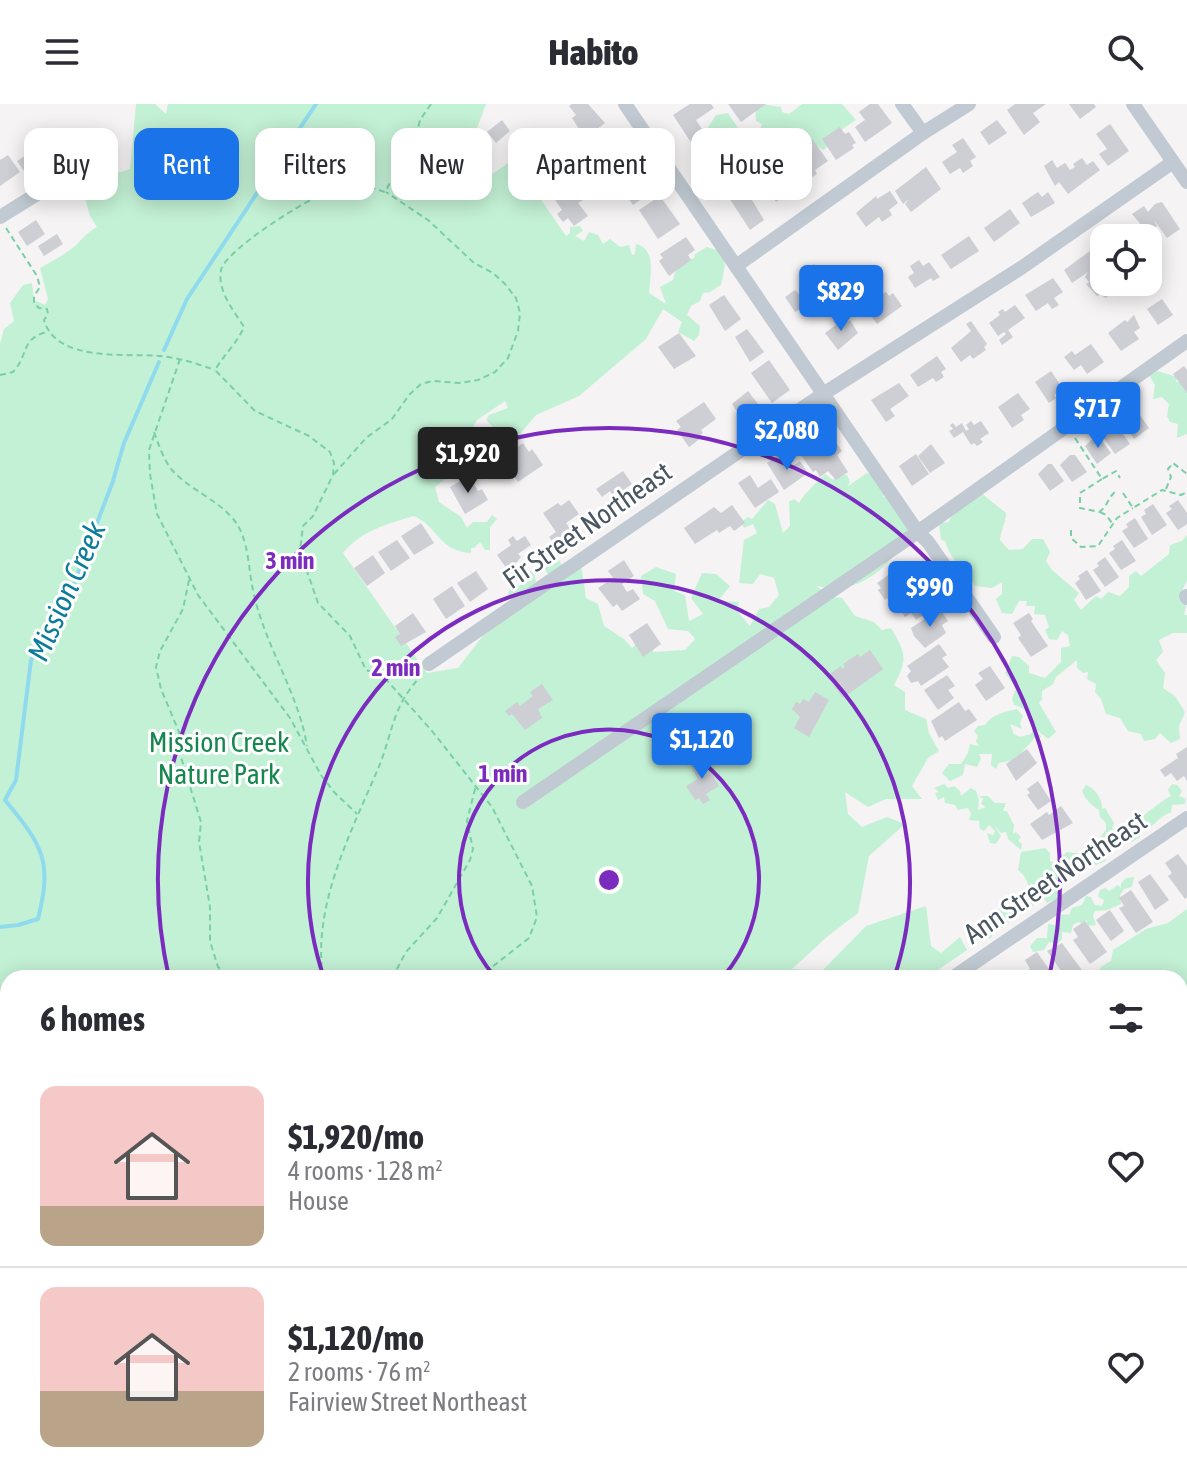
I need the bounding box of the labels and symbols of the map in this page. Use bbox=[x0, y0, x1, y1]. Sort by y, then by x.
pin: $829 bbox=[794, 265, 888, 333]
pin: $717 bbox=[1051, 382, 1145, 450]
pin: $2,080 bbox=[722, 404, 852, 472]
pin: $1,920 bbox=[403, 427, 533, 495]
street label: Fir Street Northeast bbox=[497, 455, 677, 595]
water label: Mission Creek bbox=[20, 515, 112, 666]
text: 3 min bbox=[265, 547, 315, 574]
pin: $990 bbox=[883, 561, 977, 629]
text: 2 min bbox=[371, 654, 421, 681]
pin: $1,120 bbox=[637, 713, 767, 781]
park label: Mission Creek Nature Park bbox=[149, 726, 289, 790]
text: 1 min bbox=[478, 760, 528, 787]
street label: Ann Street Northeast bbox=[958, 804, 1152, 950]
centre of rings bbox=[595, 866, 623, 894]

